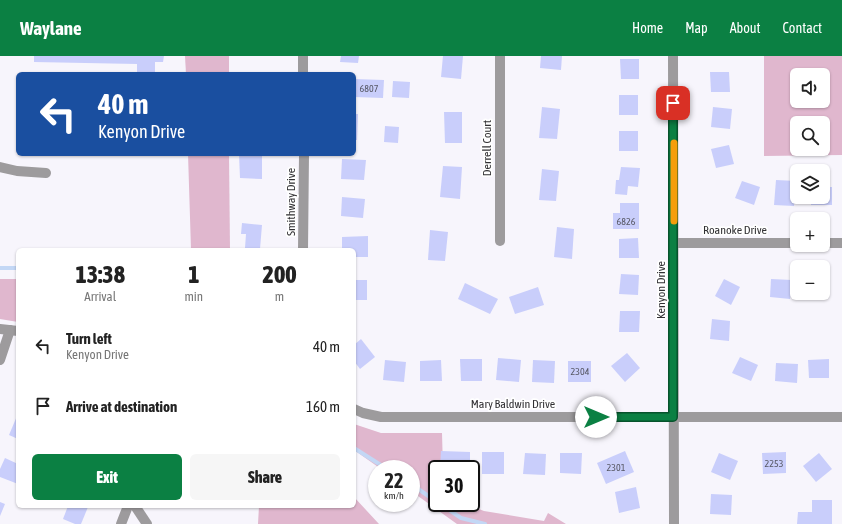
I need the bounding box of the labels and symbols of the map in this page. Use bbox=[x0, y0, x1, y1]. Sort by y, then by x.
house number: 6807 bbox=[360, 83, 379, 94]
pin bbox=[656, 86, 690, 120]
street label: Derrell Court bbox=[480, 119, 494, 176]
street label: Smithway Drive bbox=[284, 168, 298, 236]
house number: 6826 bbox=[617, 216, 636, 227]
street label: Roanoke Drive bbox=[703, 223, 767, 237]
street label: Kenyon Drive bbox=[654, 261, 668, 319]
house number: 2304 bbox=[571, 366, 590, 377]
position arrow bbox=[575, 396, 617, 438]
street label: Mary Baldwin Drive bbox=[471, 397, 555, 411]
house number: 2253 bbox=[765, 458, 784, 469]
speed limit sign: 30 bbox=[428, 460, 480, 512]
house number: 2301 bbox=[607, 462, 626, 473]

